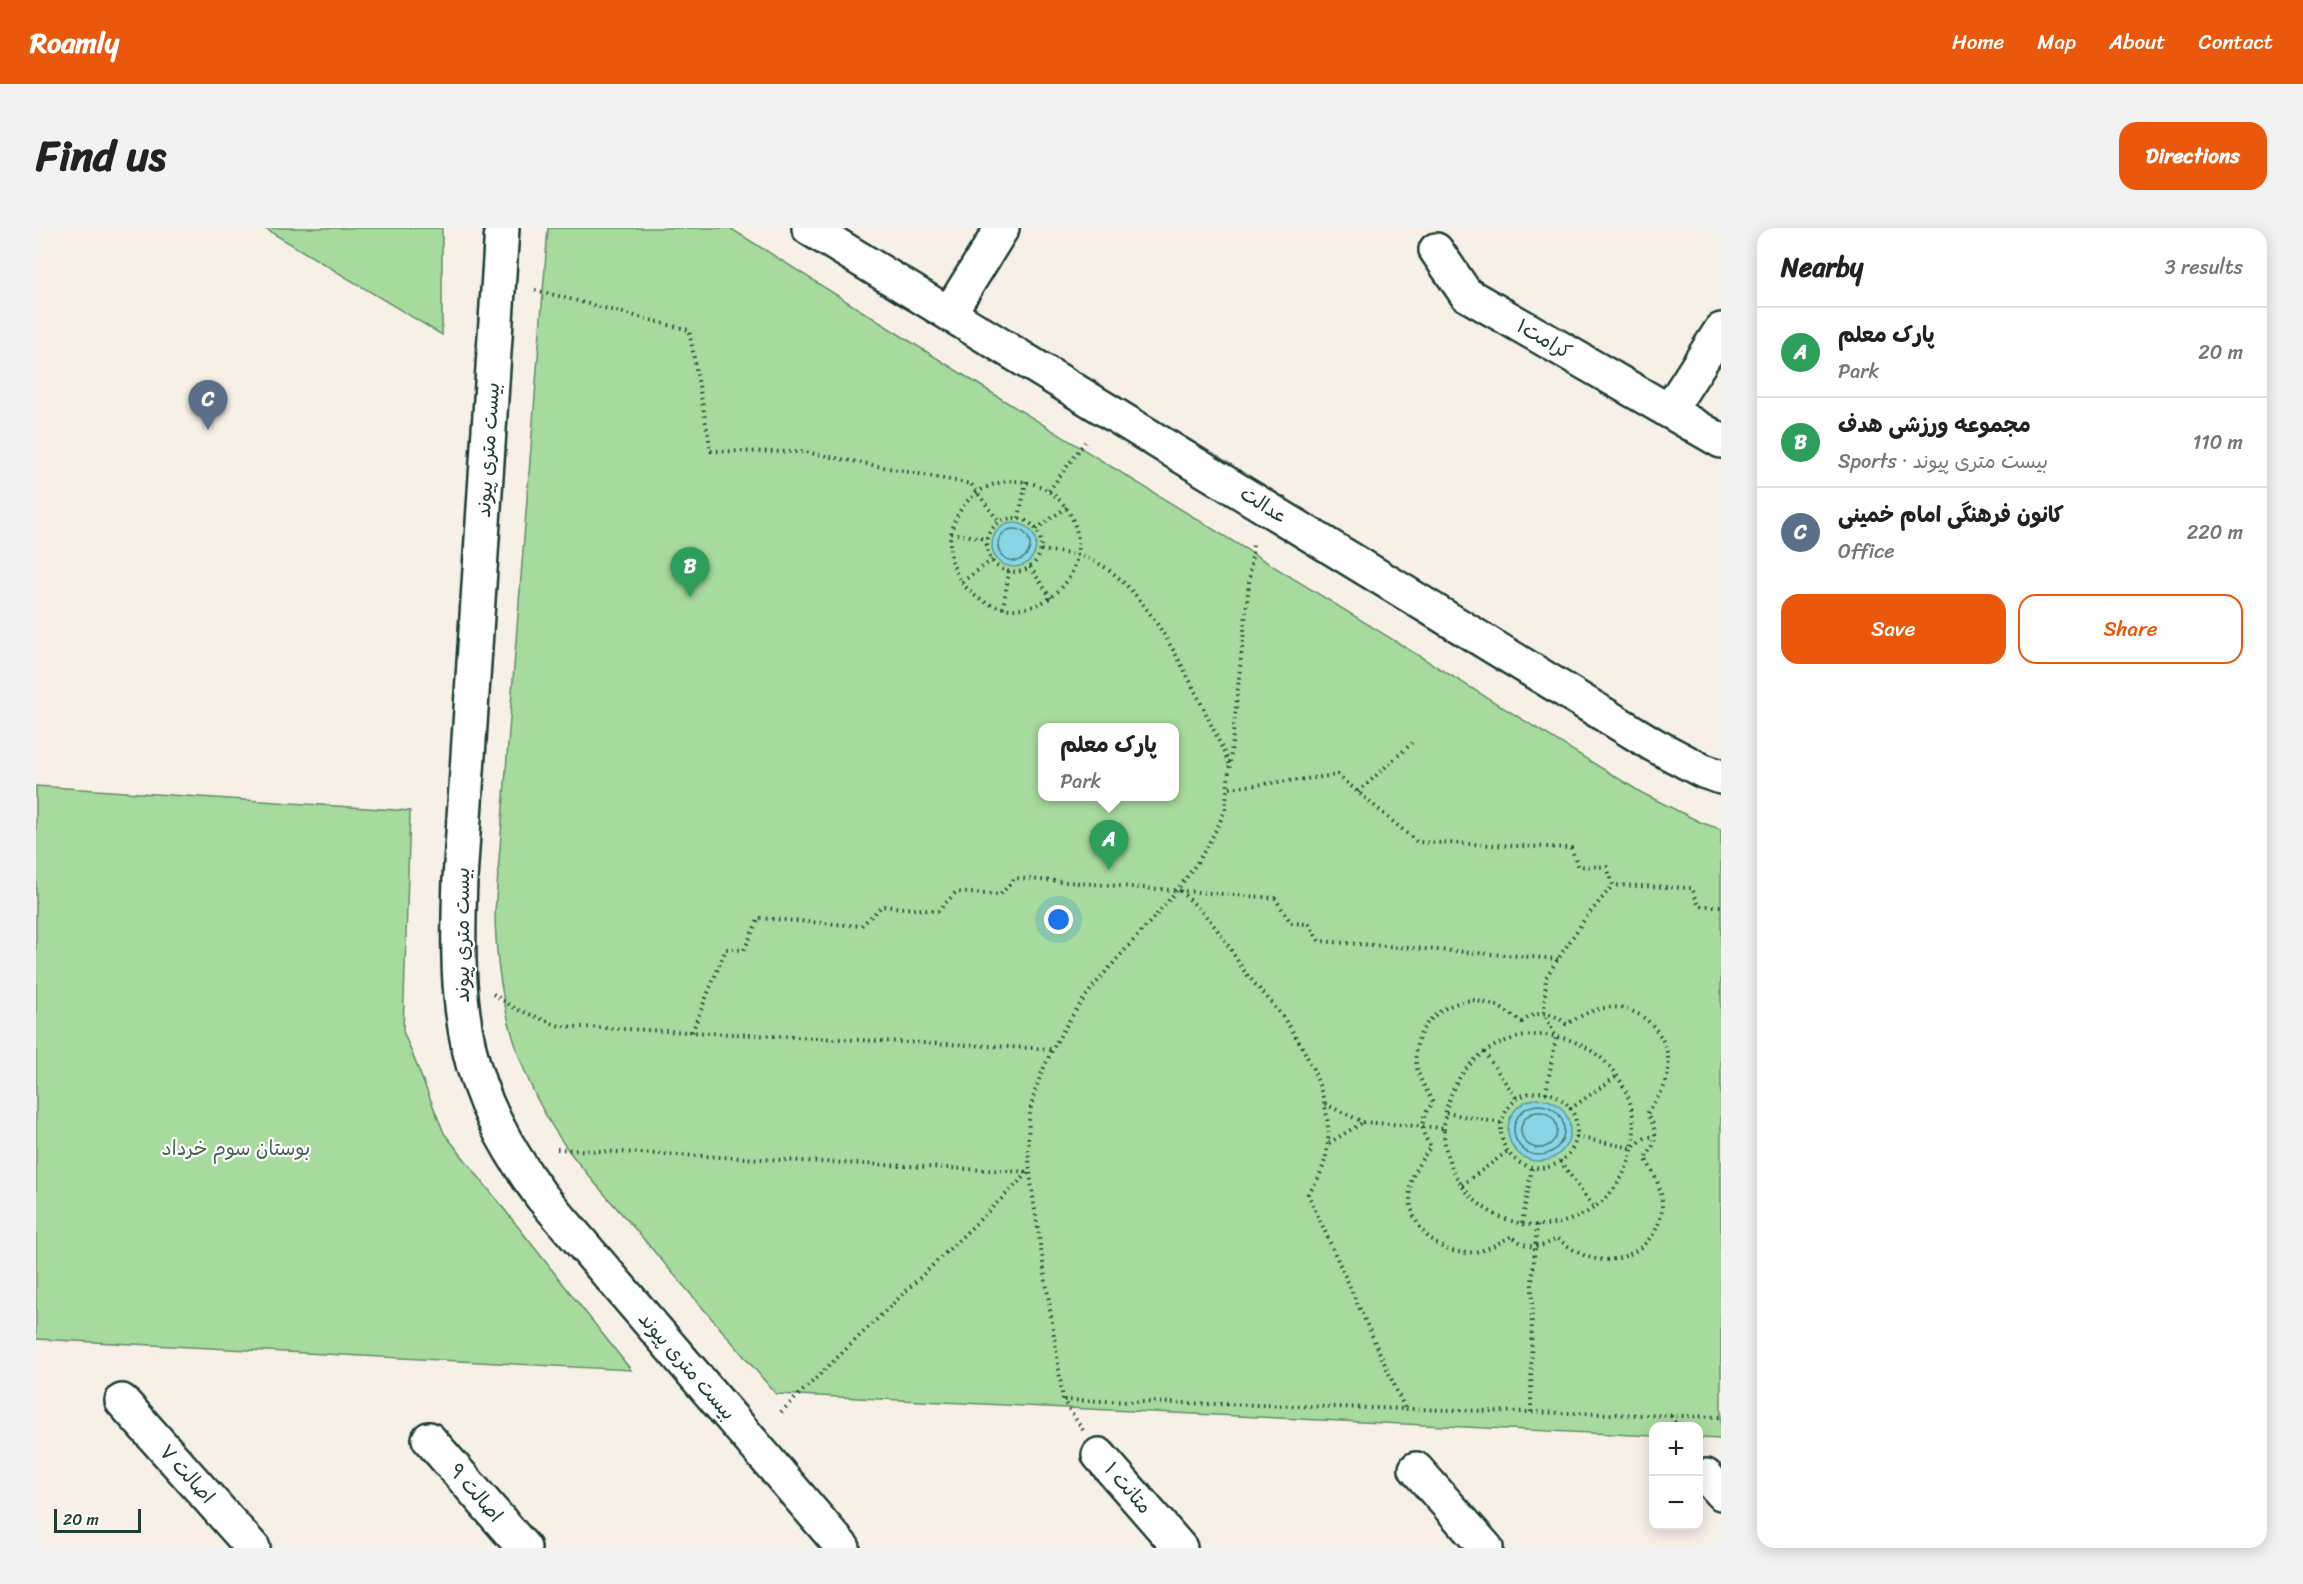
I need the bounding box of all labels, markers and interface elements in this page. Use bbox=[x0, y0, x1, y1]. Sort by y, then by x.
text: Roamly bbox=[30, 18, 119, 67]
text: Home bbox=[1952, 23, 2004, 61]
text: Map bbox=[2037, 23, 2076, 61]
text: About bbox=[2109, 23, 2166, 61]
text: Contact bbox=[2199, 23, 2273, 61]
text: Find us bbox=[36, 119, 166, 193]
button: Directions bbox=[2119, 122, 2267, 190]
text: Nearby bbox=[1781, 244, 1863, 290]
text: 3 results bbox=[2165, 250, 2243, 285]
street label: کرامت۱ bbox=[1509, 309, 1579, 369]
text: پارک معلم bbox=[1838, 315, 1935, 354]
text: A bbox=[1794, 335, 1807, 370]
text: 20 m bbox=[2198, 335, 2243, 370]
text: Park bbox=[1838, 354, 1879, 389]
pin: C bbox=[188, 380, 228, 430]
street label: بیست متری پیوند bbox=[466, 381, 510, 519]
text: مجموعه ورزشی هدف bbox=[1838, 405, 2031, 444]
text: B bbox=[1794, 425, 1807, 460]
text: 110 m bbox=[2193, 425, 2243, 460]
text: Sports · بیست متری پیوند bbox=[1838, 444, 2048, 479]
street label: عدالت bbox=[1233, 476, 1295, 534]
text: کانون فرهنگی امام خمینی bbox=[1838, 495, 2064, 534]
text: C bbox=[1794, 515, 1807, 550]
text: 220 m bbox=[2187, 515, 2243, 550]
text: Office bbox=[1838, 534, 1894, 569]
pin: B bbox=[670, 548, 710, 597]
button: Save bbox=[1781, 594, 2006, 664]
button: Share bbox=[2018, 594, 2243, 664]
popup bbox=[1038, 723, 1179, 801]
text: پارک معلم bbox=[1060, 725, 1157, 764]
text: Park bbox=[1060, 764, 1101, 799]
pin: A bbox=[1090, 820, 1128, 870]
street label: بیست متری پیوند bbox=[445, 867, 480, 1003]
your location bbox=[1044, 905, 1073, 934]
park label: بوستان سوم خرداد bbox=[162, 1131, 310, 1166]
street label: بیست متری پیوند bbox=[629, 1303, 745, 1429]
map controls bbox=[1649, 1422, 1703, 1530]
button: + bbox=[1649, 1422, 1703, 1476]
street label: اصالت ۷ bbox=[150, 1436, 224, 1512]
street label: متانت ۱ bbox=[1095, 1454, 1161, 1522]
street label: اصالت ۹ bbox=[440, 1455, 512, 1531]
button: − bbox=[1649, 1476, 1703, 1530]
text: 20 m bbox=[63, 1505, 99, 1534]
scale bar bbox=[54, 1506, 141, 1534]

